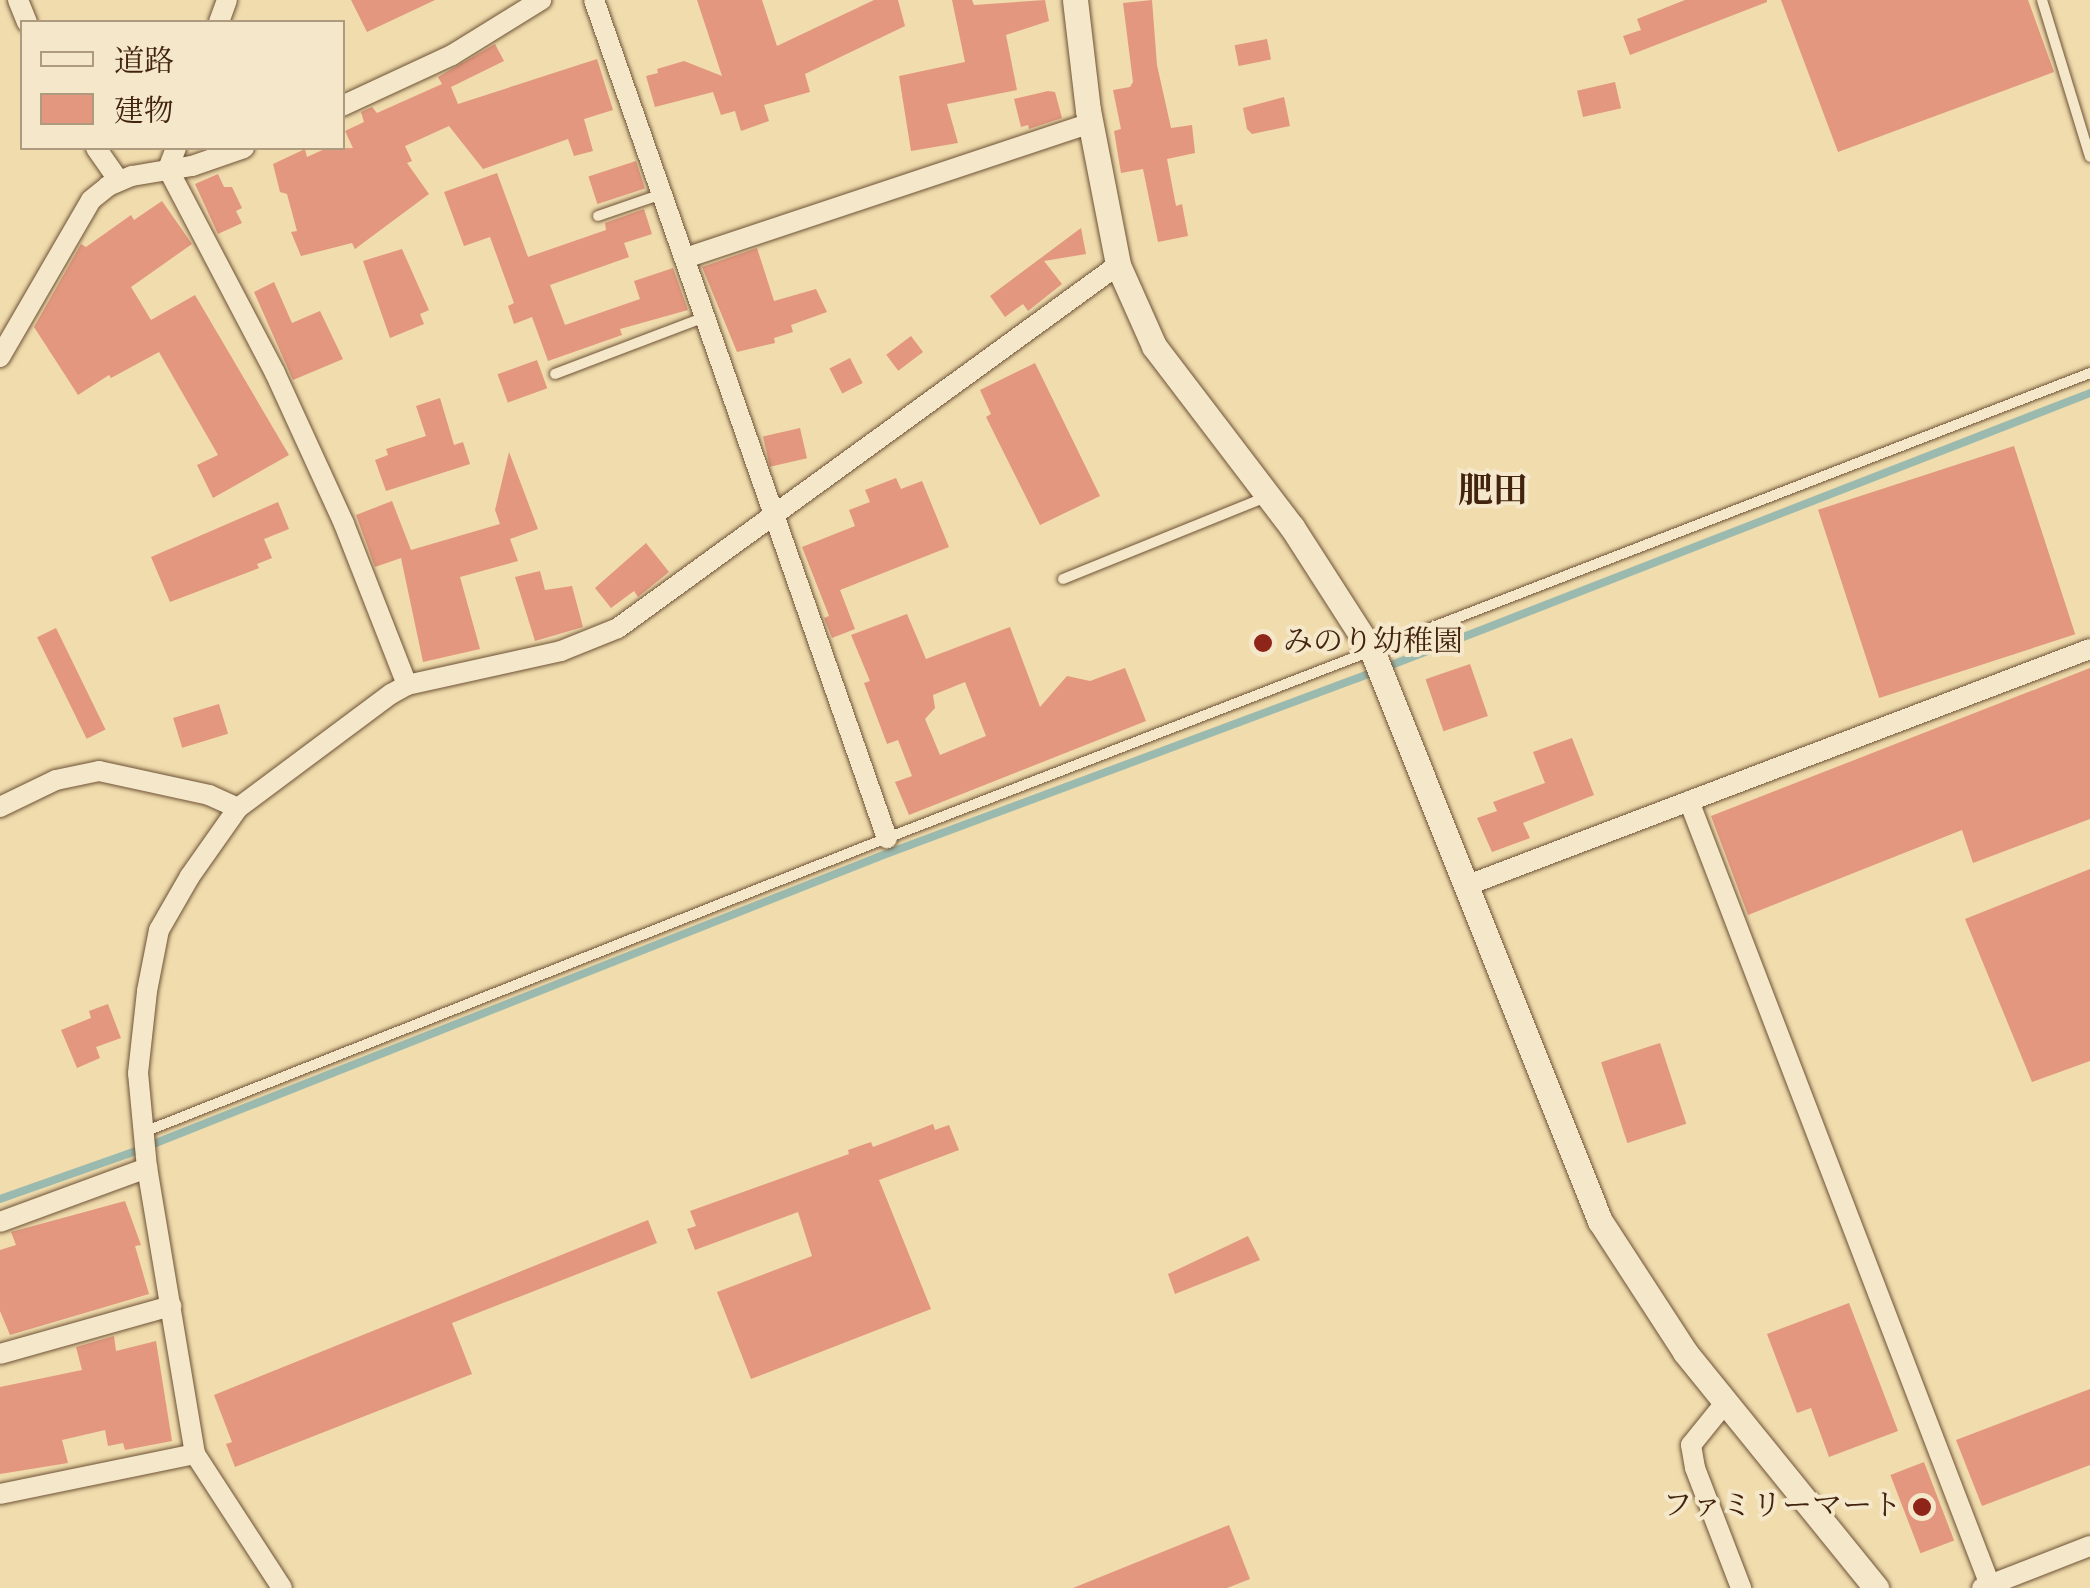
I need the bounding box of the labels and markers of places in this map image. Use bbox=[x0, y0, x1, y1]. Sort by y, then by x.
place label: みのり幼稚園 bbox=[1283, 625, 1463, 661]
marker: みのり幼稚園 bbox=[1252, 632, 1274, 654]
place label: ファミリーマート bbox=[1662, 1489, 1902, 1525]
marker: ファミリーマート bbox=[1911, 1496, 1933, 1518]

